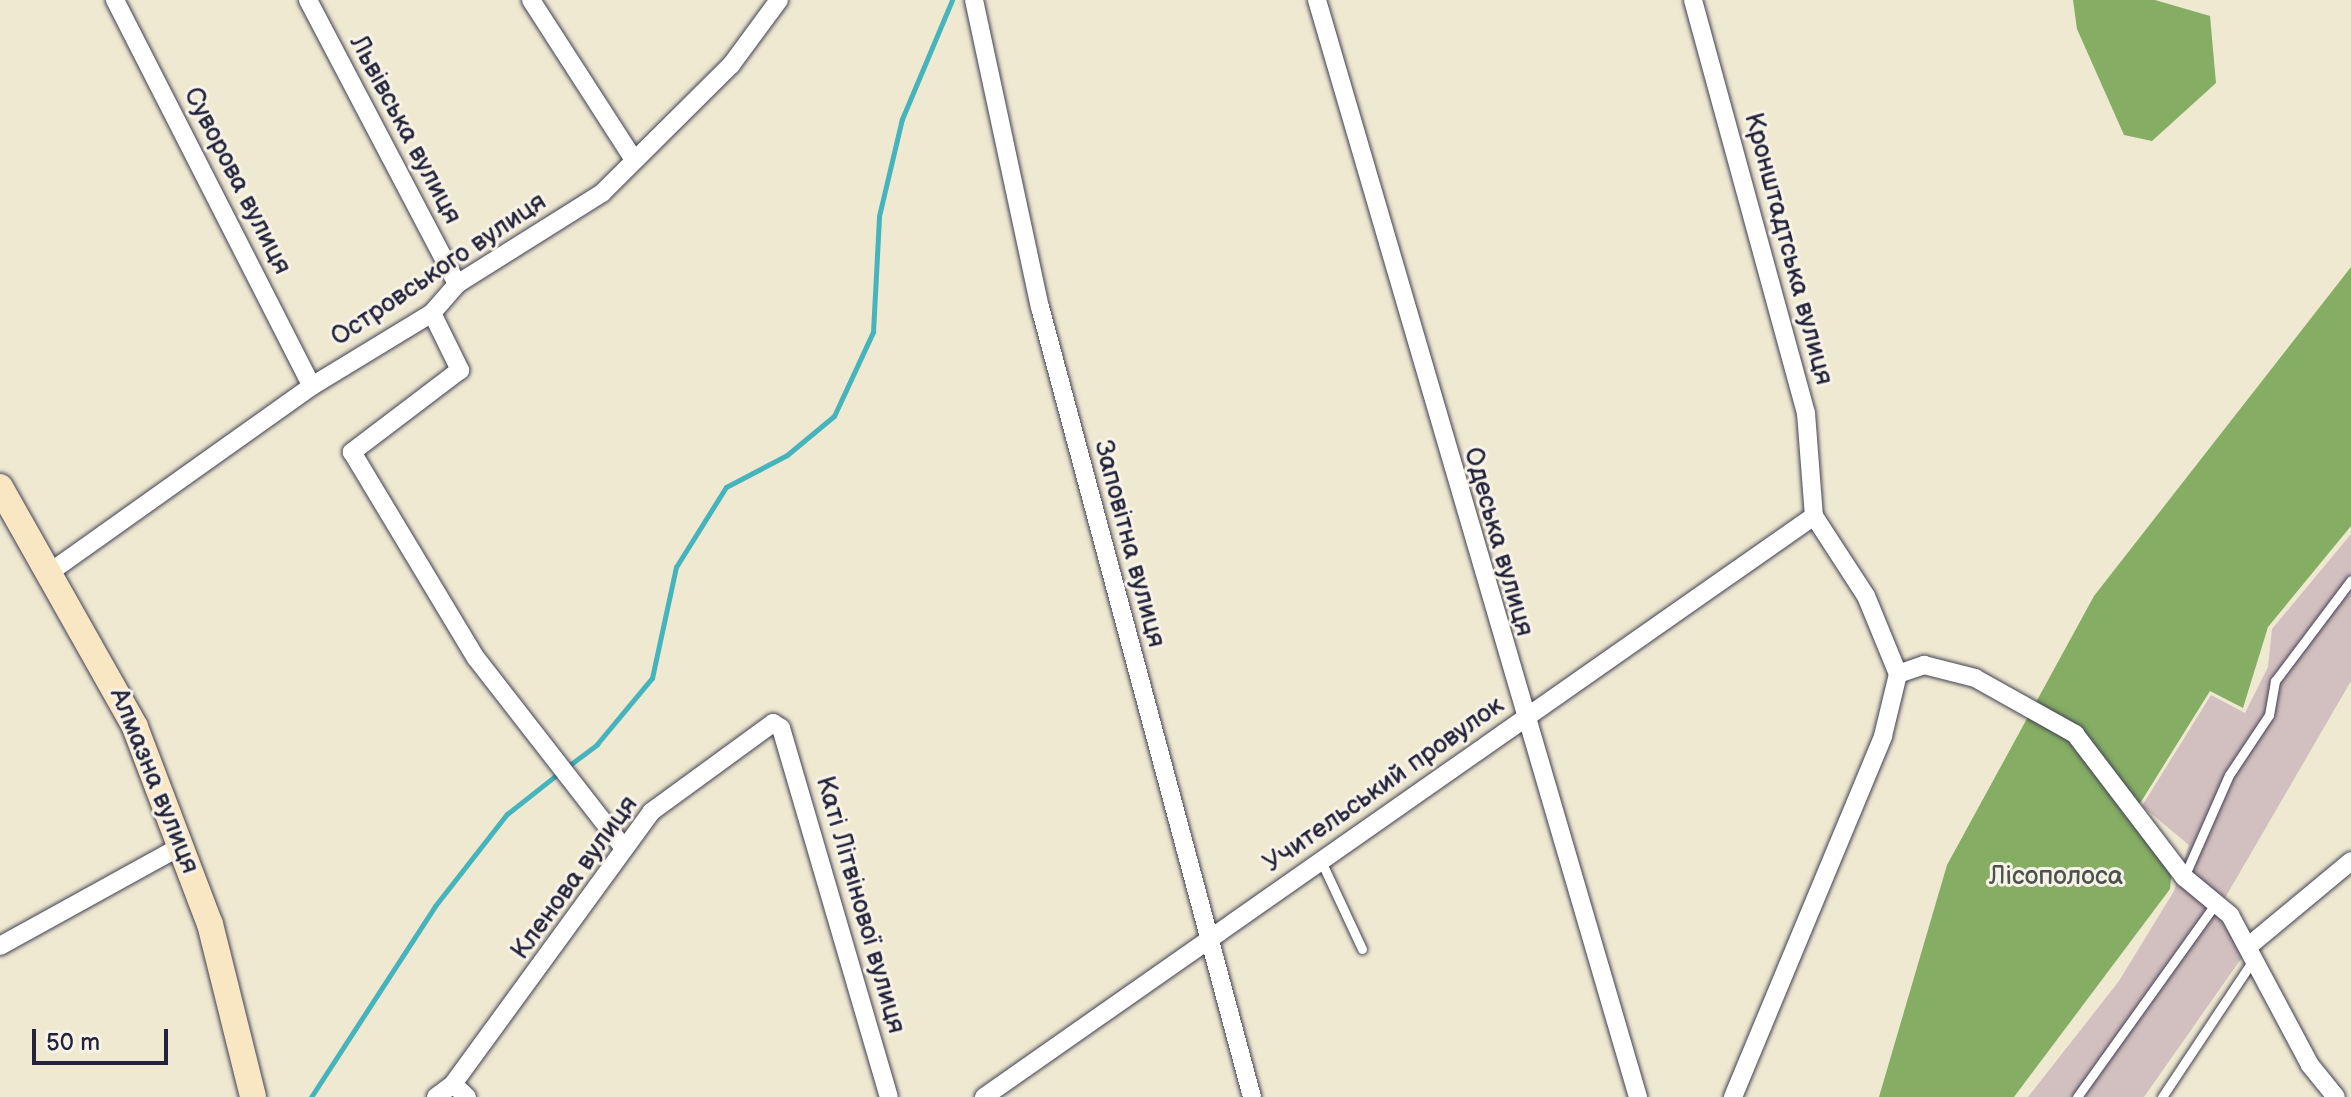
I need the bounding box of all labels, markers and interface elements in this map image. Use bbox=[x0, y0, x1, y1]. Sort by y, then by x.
street label: Львівська вулиця bbox=[342, 30, 468, 230]
street label: Суворова вулиця bbox=[176, 82, 298, 280]
street label: Кронштадтська вулиця bbox=[1737, 110, 1839, 388]
street label: Островського вулиця bbox=[326, 186, 552, 354]
street label: Заповітна вулиця bbox=[1086, 437, 1172, 651]
street label: Одеська вулиця bbox=[1456, 444, 1540, 640]
street label: Алмазна вулиця bbox=[103, 684, 205, 878]
street label: Учительський провулок bbox=[1258, 690, 1510, 880]
street label: Каті Літвінової вулиця bbox=[808, 773, 912, 1037]
street label: Кленова вулиця bbox=[505, 790, 645, 966]
park label: Лісополоса bbox=[1989, 861, 2123, 893]
scale bar bbox=[36, 1013, 172, 1063]
text: 50 m bbox=[46, 1028, 100, 1057]

